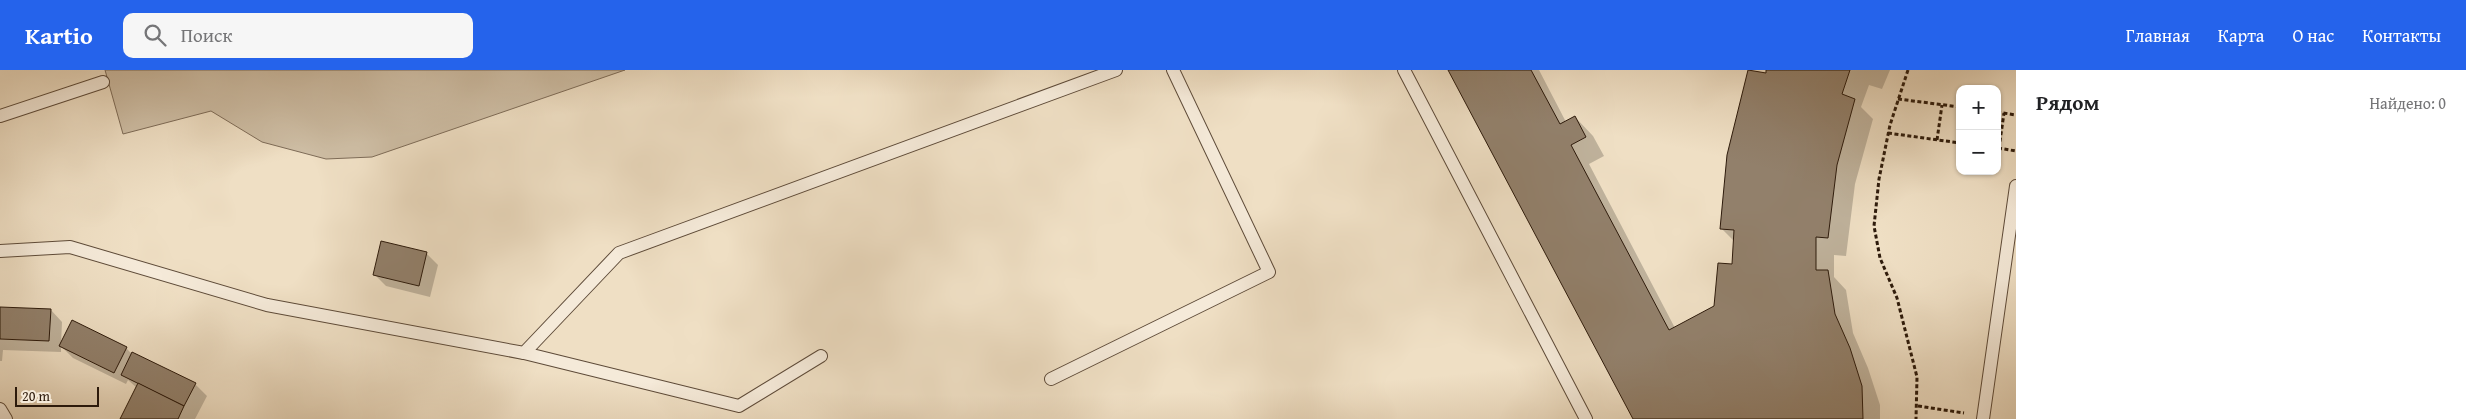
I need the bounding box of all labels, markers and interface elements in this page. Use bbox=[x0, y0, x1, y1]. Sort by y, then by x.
search box bbox=[123, 13, 473, 58]
text: Kartio bbox=[25, 18, 93, 53]
icon: search bbox=[141, 21, 169, 49]
text: Поиск bbox=[181, 21, 232, 49]
text: Главная bbox=[2126, 22, 2190, 49]
text: Карта bbox=[2218, 22, 2264, 49]
text: О нас bbox=[2292, 22, 2334, 49]
text: Контакты bbox=[2362, 22, 2441, 49]
map controls bbox=[1956, 85, 2001, 175]
button: + bbox=[1956, 85, 2001, 130]
text: Рядом bbox=[2036, 87, 2099, 118]
text: Найдено: 0 bbox=[2369, 91, 2446, 115]
button: − bbox=[1956, 130, 2001, 175]
scale bar bbox=[15, 384, 99, 407]
text: 20 m bbox=[22, 386, 50, 406]

